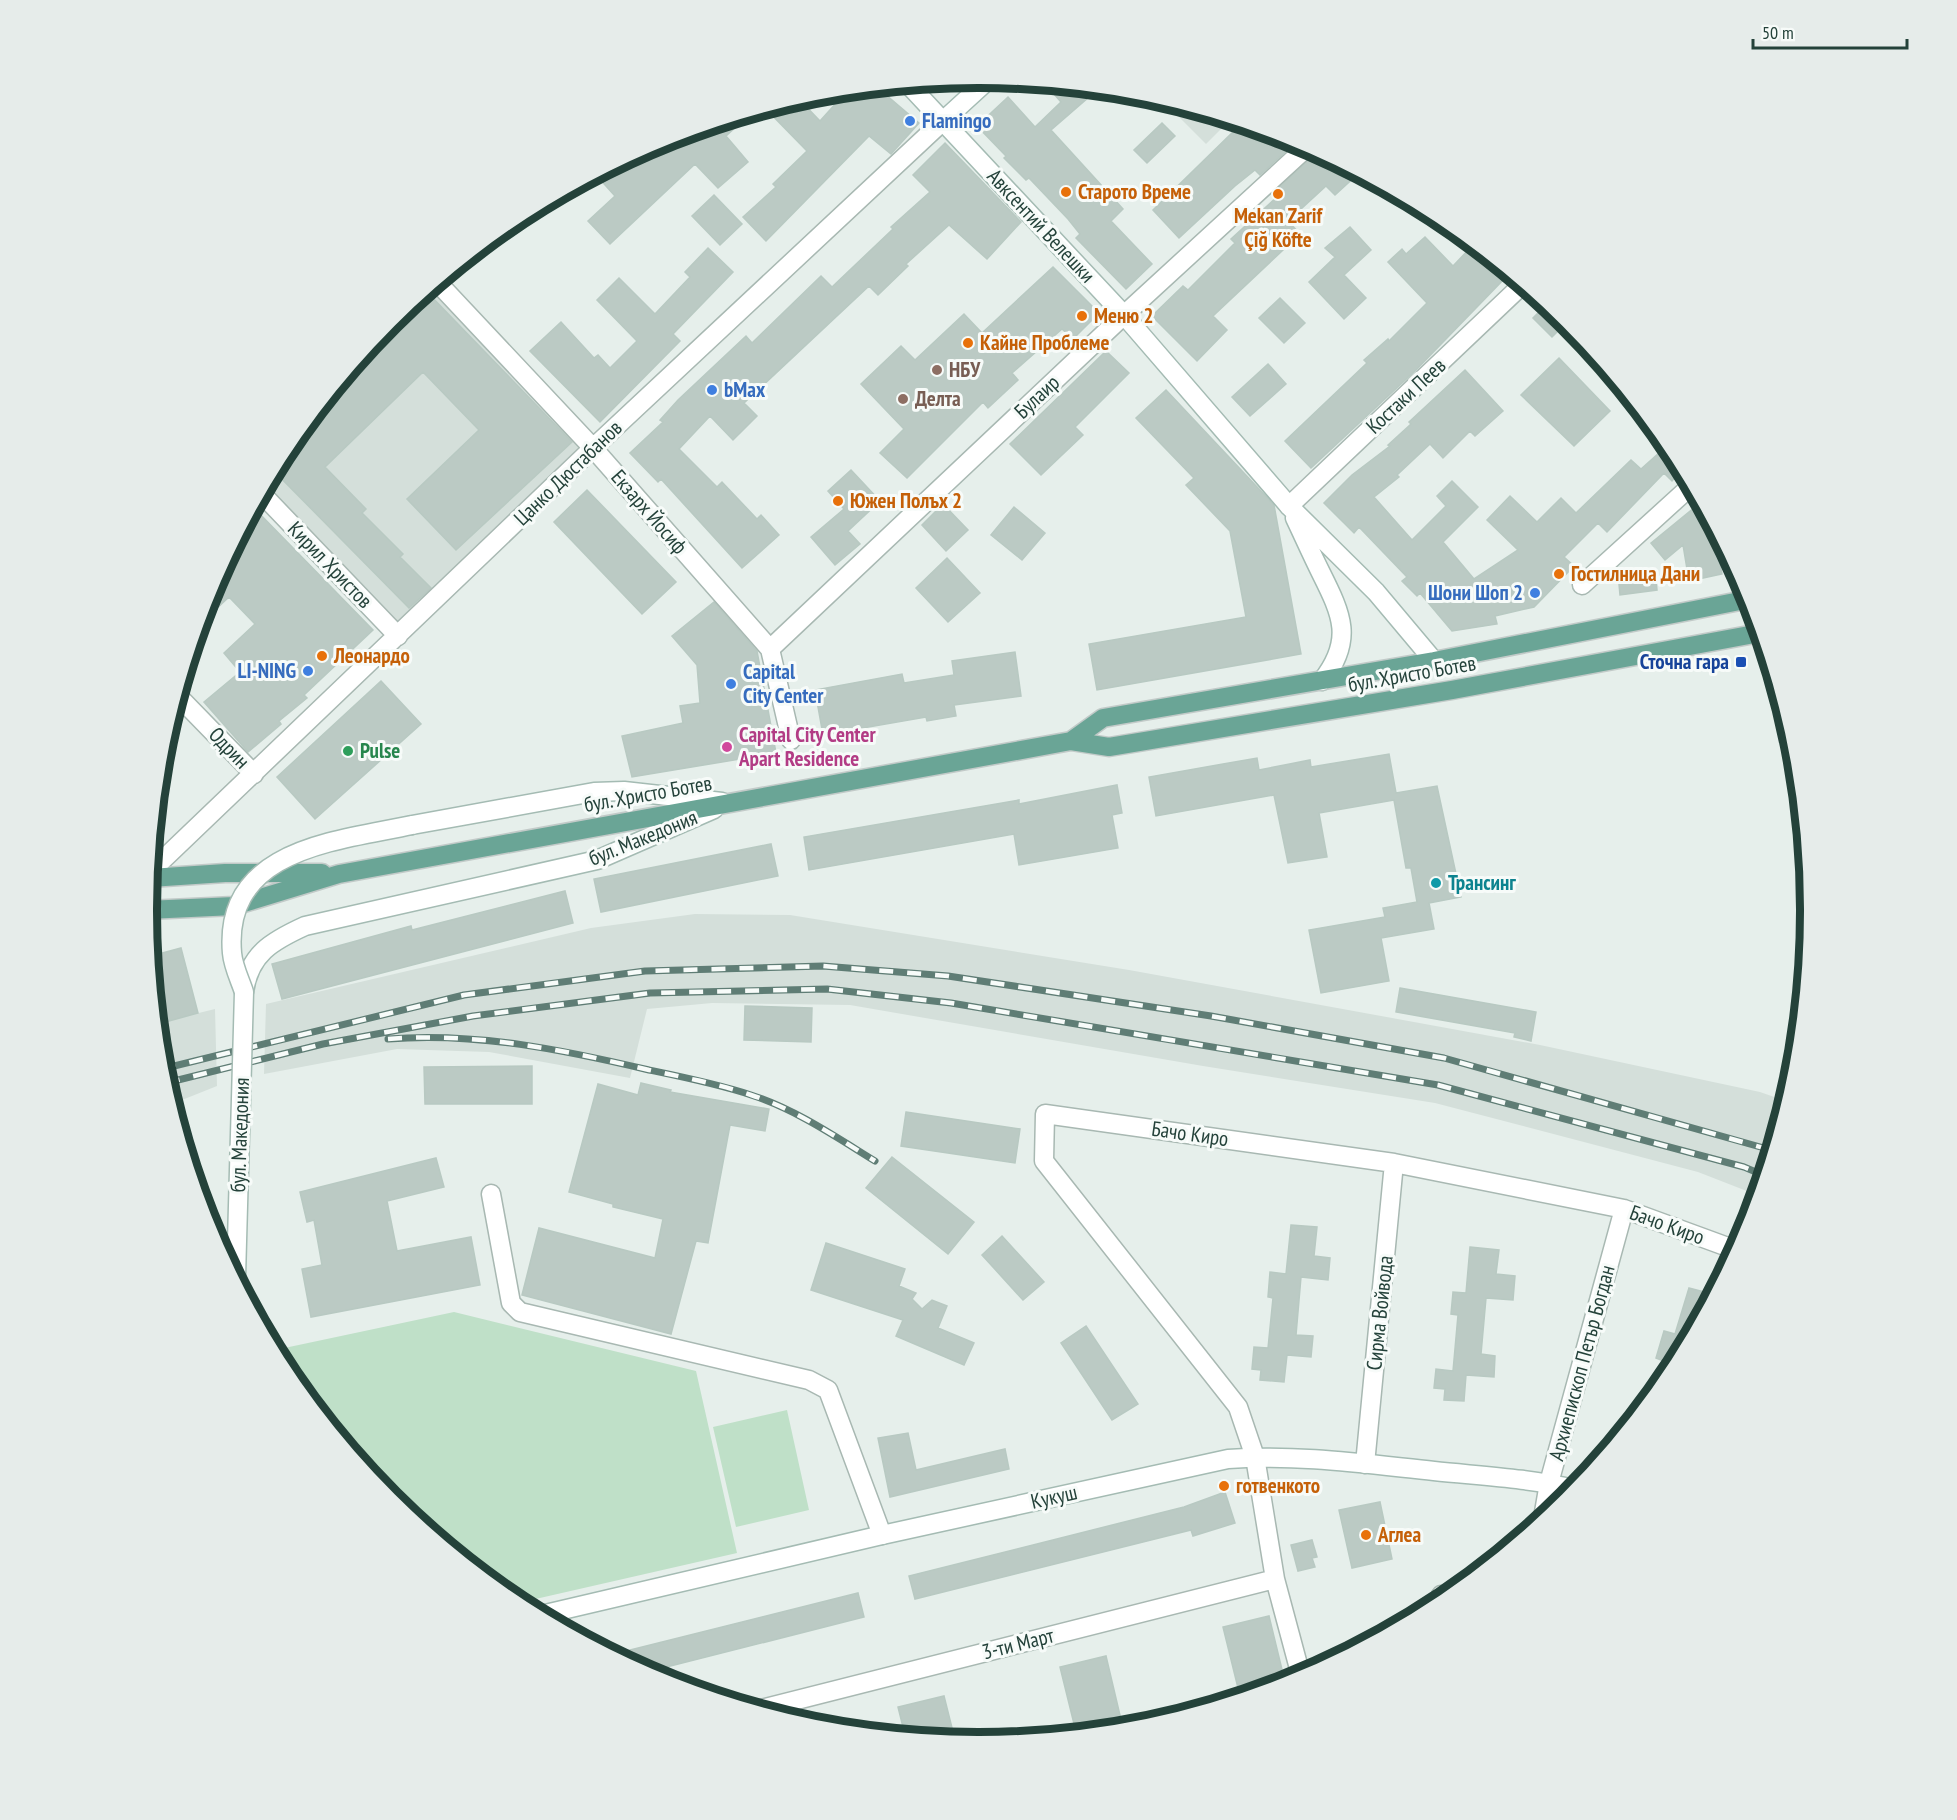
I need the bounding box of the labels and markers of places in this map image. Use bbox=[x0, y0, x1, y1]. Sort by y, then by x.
place label: Flamingo bbox=[922, 107, 991, 134]
marker: Flamingo bbox=[903, 114, 917, 128]
place label: Старото Време bbox=[1078, 178, 1191, 205]
marker: Старото Време bbox=[1059, 185, 1073, 199]
marker: Mekan Zarif Çiğ Köfte bbox=[1271, 187, 1285, 201]
place label: Mekan Zarif Çiğ Köfte bbox=[1234, 202, 1324, 253]
place label: Меню 2 bbox=[1094, 302, 1153, 329]
marker: Меню 2 bbox=[1075, 309, 1089, 323]
place label: Кайне Проблеме bbox=[980, 329, 1109, 356]
marker: Кайне Проблеме bbox=[961, 336, 975, 350]
place label: НБУ bbox=[949, 356, 981, 383]
marker: НБУ bbox=[930, 363, 944, 377]
place label: bMax bbox=[724, 376, 766, 403]
marker: bMax bbox=[705, 383, 719, 397]
place label: Делта bbox=[915, 385, 961, 412]
marker: Делта bbox=[896, 392, 910, 406]
place label: Южен Полъх 2 bbox=[850, 487, 962, 514]
marker: Южен Полъх 2 bbox=[831, 494, 845, 508]
place label: Гостилница Дани bbox=[1571, 560, 1700, 587]
marker: Гостилница Дани bbox=[1552, 567, 1566, 581]
place label: Шони Шоп 2 bbox=[1428, 579, 1523, 606]
marker: Шони Шоп 2 bbox=[1528, 586, 1542, 600]
place label: Леонардо bbox=[333, 642, 410, 669]
place label: Сточна гара bbox=[1640, 648, 1729, 675]
marker: Леонардо bbox=[315, 649, 329, 663]
marker: Сточна гара bbox=[1734, 655, 1748, 669]
place label: LI-NING bbox=[238, 657, 296, 684]
place label: Capital City Center bbox=[743, 658, 824, 709]
marker: LI-NING bbox=[301, 664, 315, 678]
marker: Capital City Center bbox=[724, 677, 738, 691]
place label: Capital City Center Apart Residence bbox=[738, 721, 876, 772]
place label: Pulse bbox=[360, 737, 400, 764]
marker: Capital City Center Apart Residence bbox=[720, 740, 734, 754]
marker: Pulse bbox=[341, 744, 355, 758]
place label: Трансинг bbox=[1448, 869, 1516, 896]
marker: Трансинг bbox=[1429, 876, 1443, 890]
place label: готвенкото bbox=[1236, 1472, 1320, 1499]
marker: готвенкото bbox=[1217, 1479, 1231, 1493]
place label: Аглеа bbox=[1377, 1521, 1421, 1548]
marker: Аглеа bbox=[1359, 1528, 1373, 1542]

